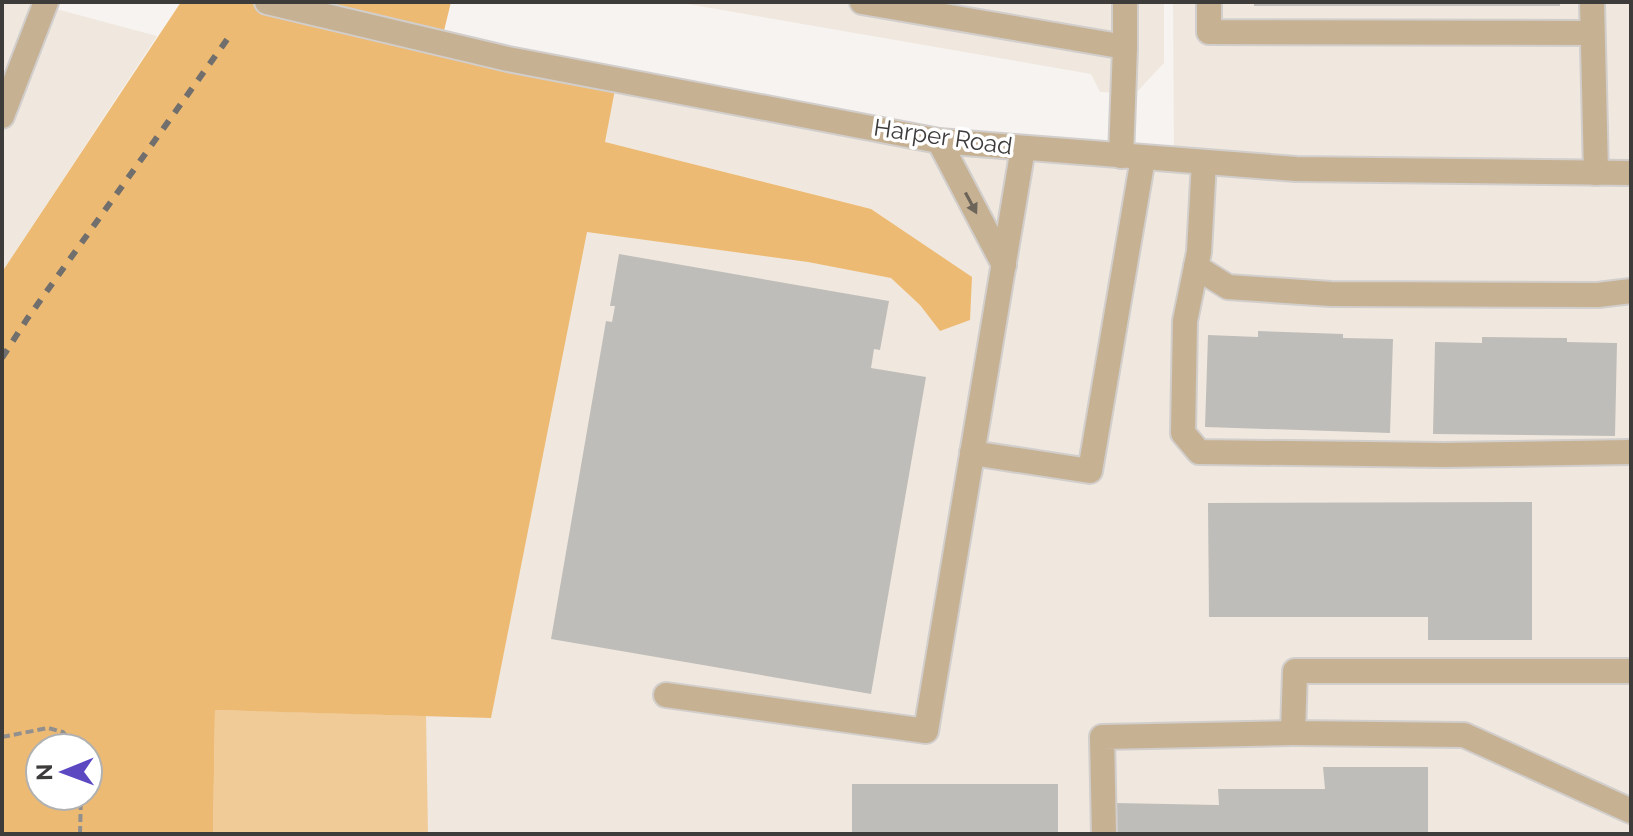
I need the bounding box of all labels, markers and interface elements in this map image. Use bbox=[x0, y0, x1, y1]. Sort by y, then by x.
street label: Harper Road bbox=[872, 112, 1014, 161]
one-way arrow bbox=[965, 191, 978, 214]
north arrow bbox=[24, 732, 104, 812]
text: N bbox=[31, 764, 57, 781]

